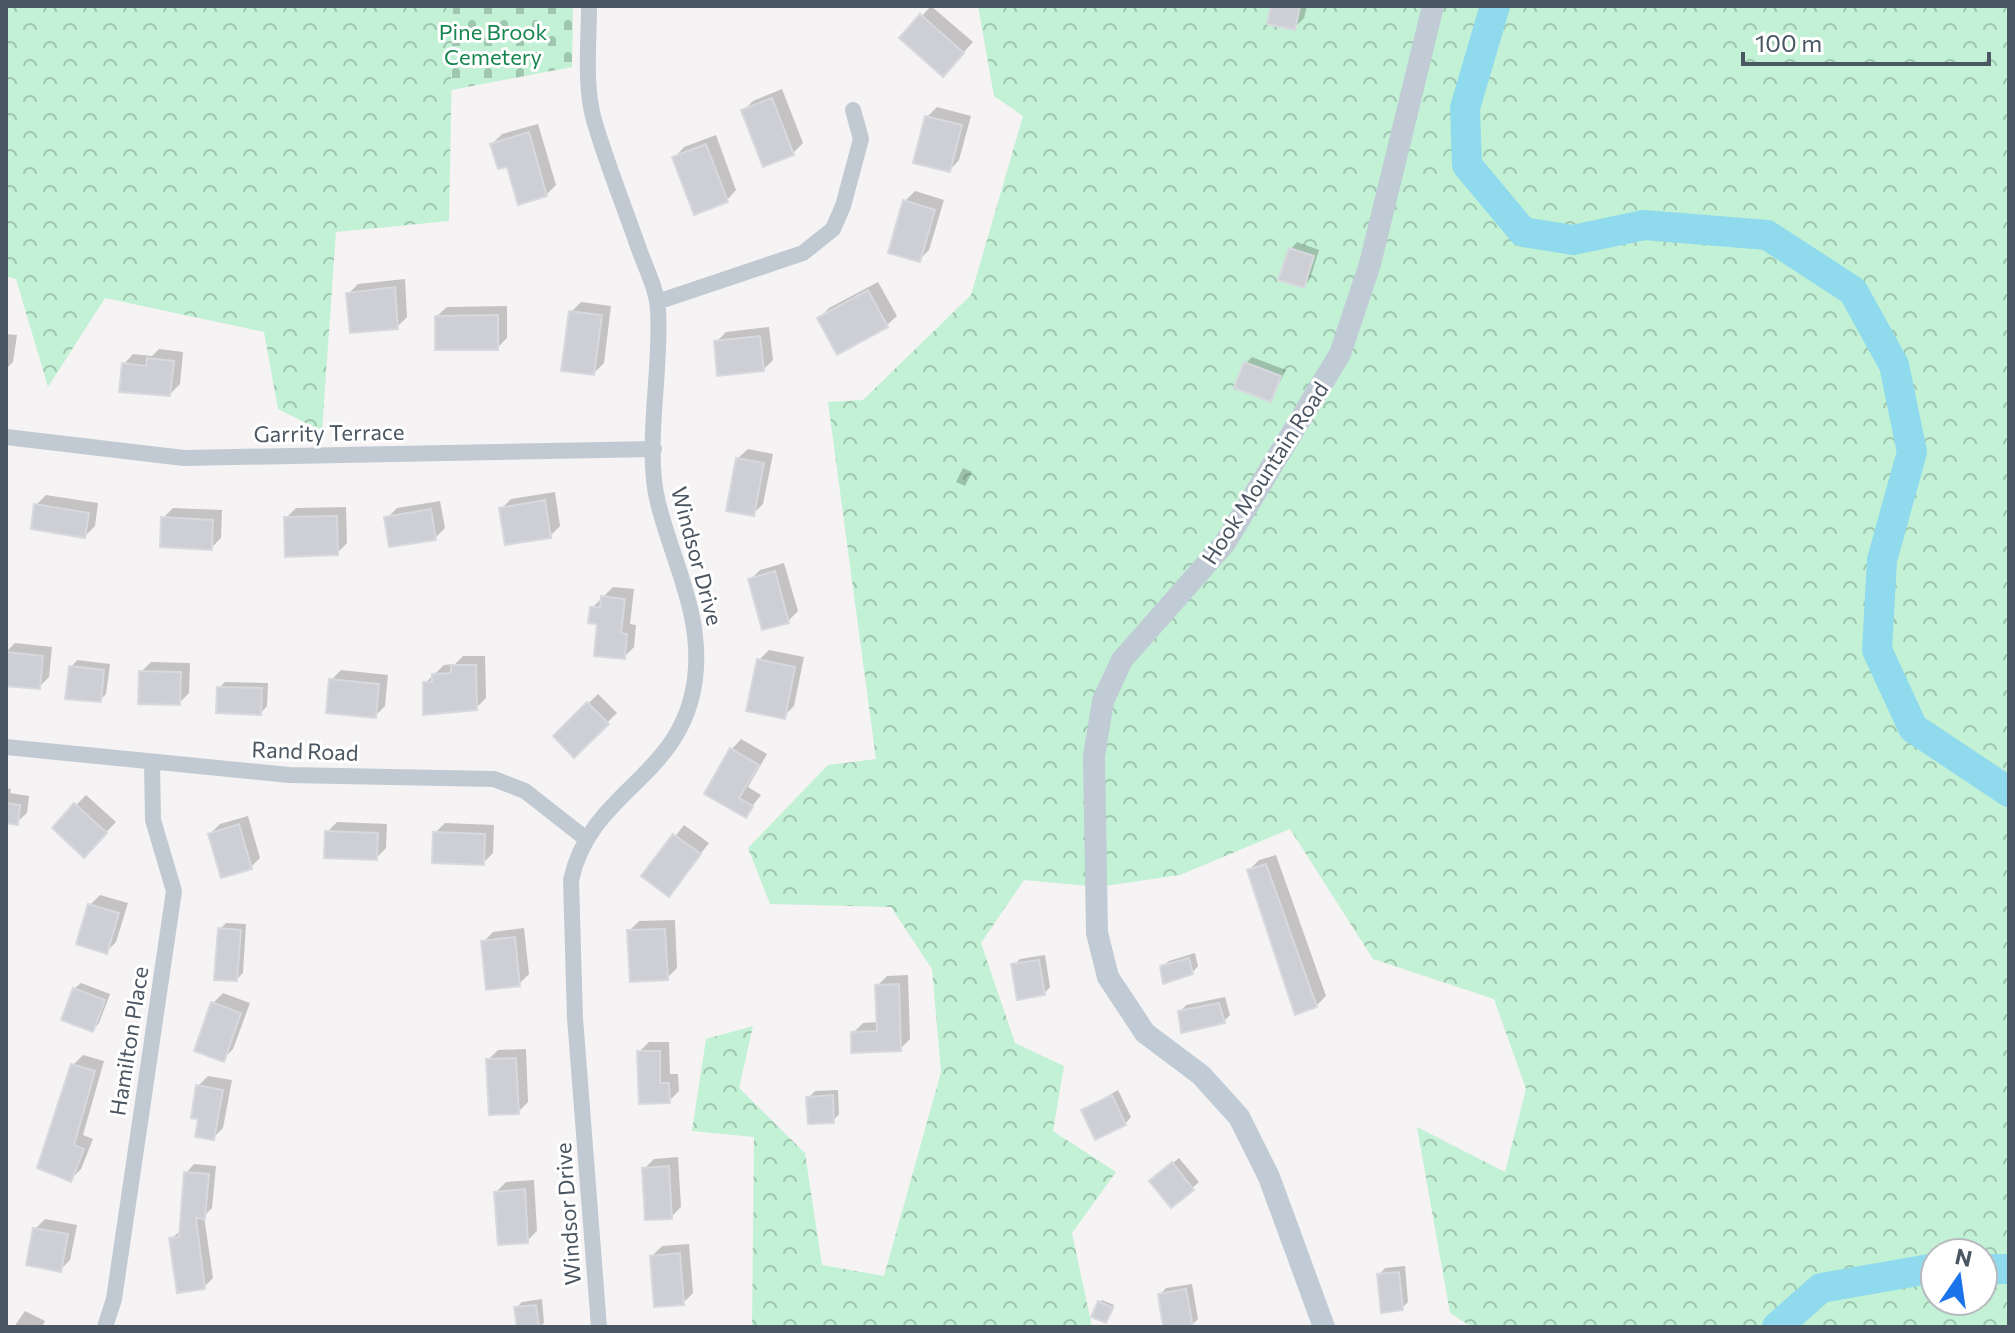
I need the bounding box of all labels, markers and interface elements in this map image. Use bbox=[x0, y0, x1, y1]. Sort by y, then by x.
scale bar bbox=[1743, 16, 1989, 66]
park label: Pine Brook Cemetery bbox=[439, 18, 547, 70]
text: 100 m bbox=[1755, 28, 1822, 57]
street label: Hook Mountain Road bbox=[1195, 376, 1334, 569]
street label: Garrity Terrace bbox=[253, 418, 405, 447]
street label: Windsor Drive bbox=[666, 483, 729, 628]
street label: Rand Road bbox=[251, 735, 359, 766]
street label: Hamilton Place bbox=[103, 964, 154, 1117]
street label: Windsor Drive bbox=[549, 1142, 586, 1286]
north arrow bbox=[1919, 1237, 1999, 1317]
text: N bbox=[1953, 1242, 1975, 1272]

